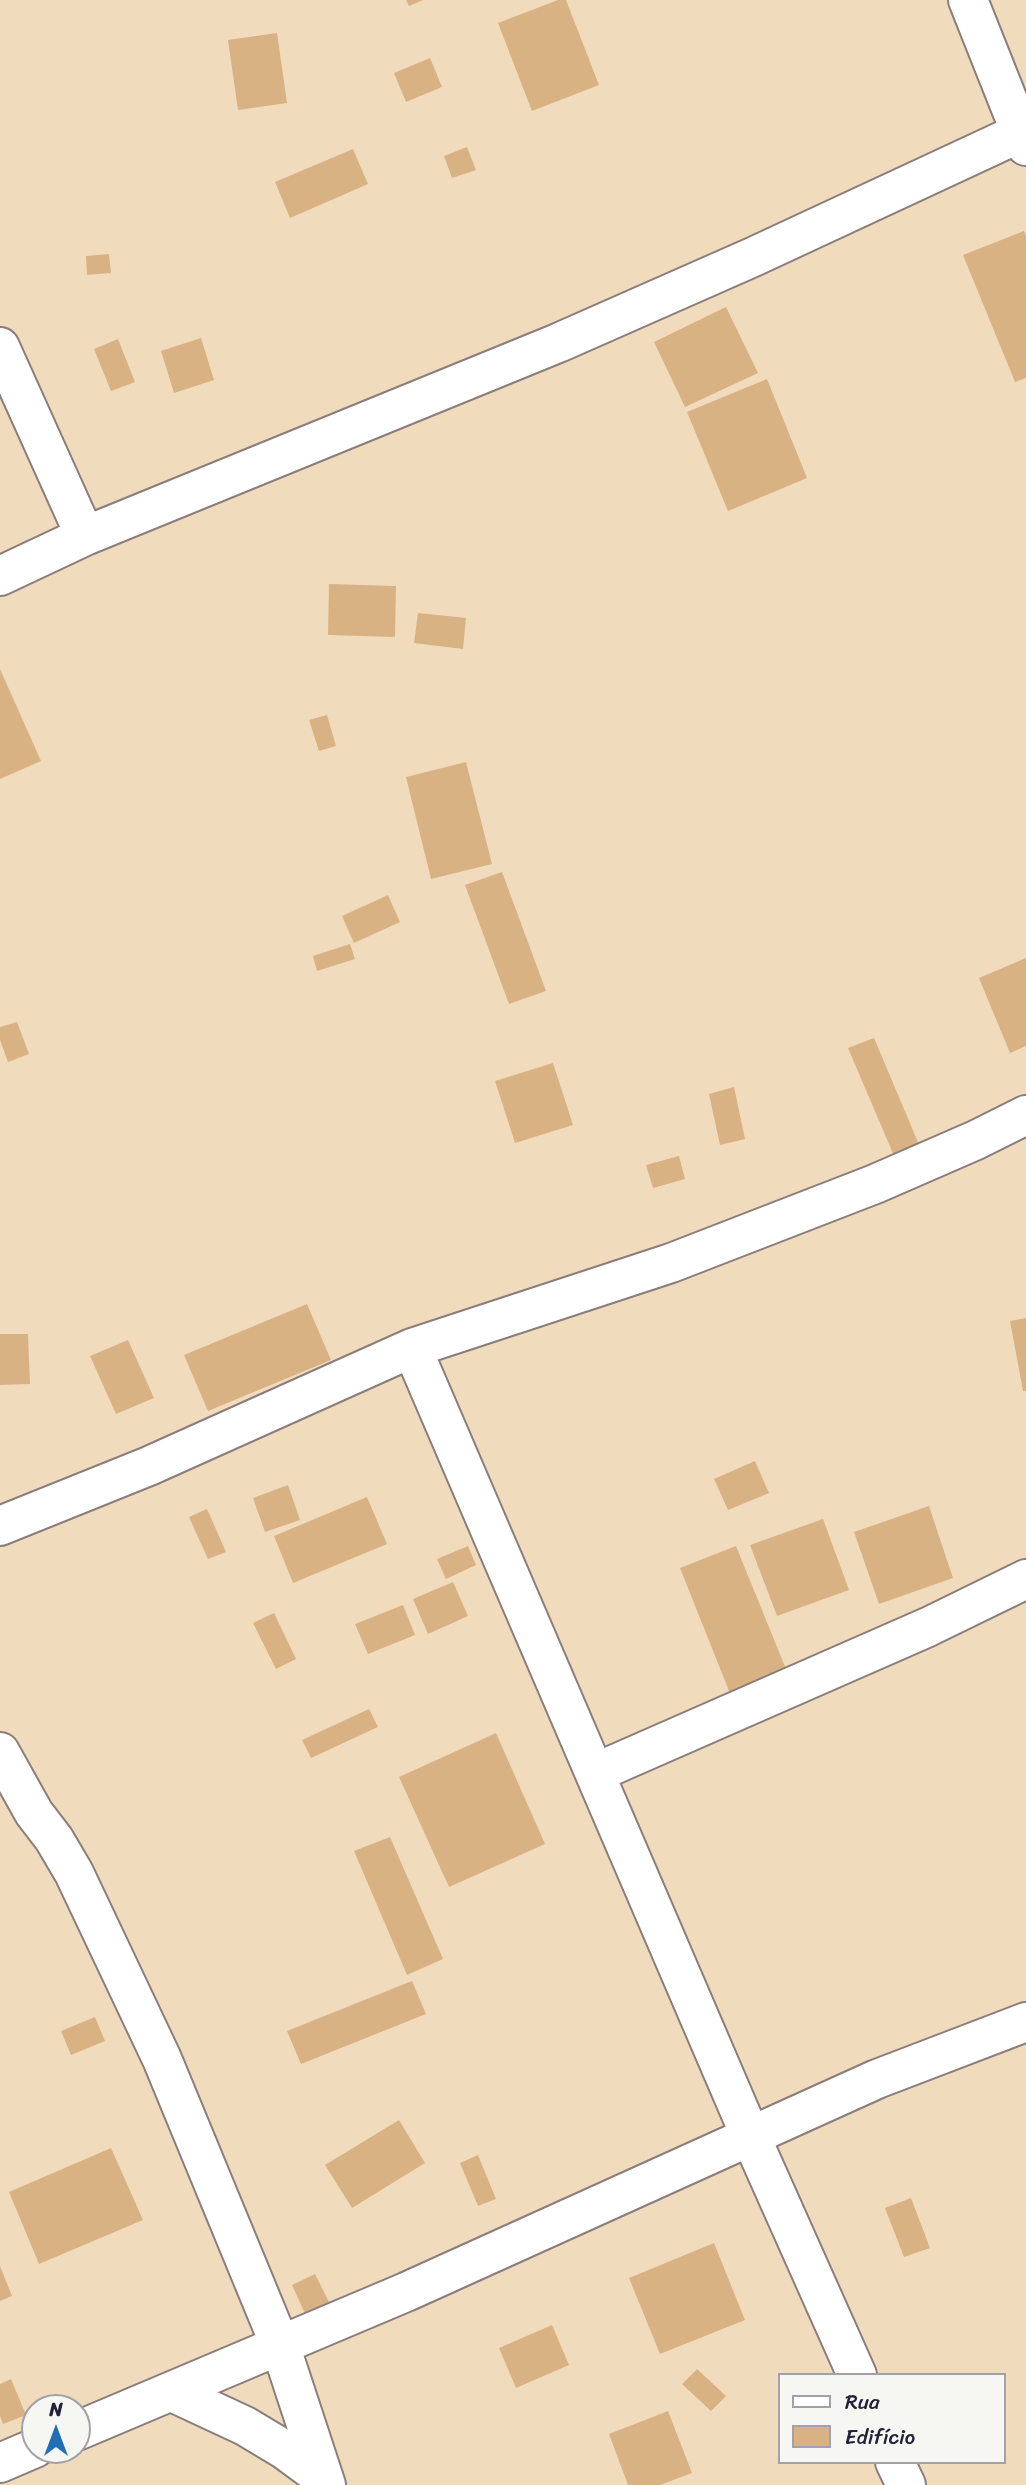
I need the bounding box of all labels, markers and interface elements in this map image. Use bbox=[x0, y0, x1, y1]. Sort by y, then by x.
legend bbox=[778, 2373, 1005, 2464]
text: Rua bbox=[845, 2383, 880, 2421]
text: N bbox=[49, 2393, 63, 2426]
north arrow bbox=[21, 2394, 91, 2464]
text: Edifício bbox=[845, 2418, 915, 2456]

